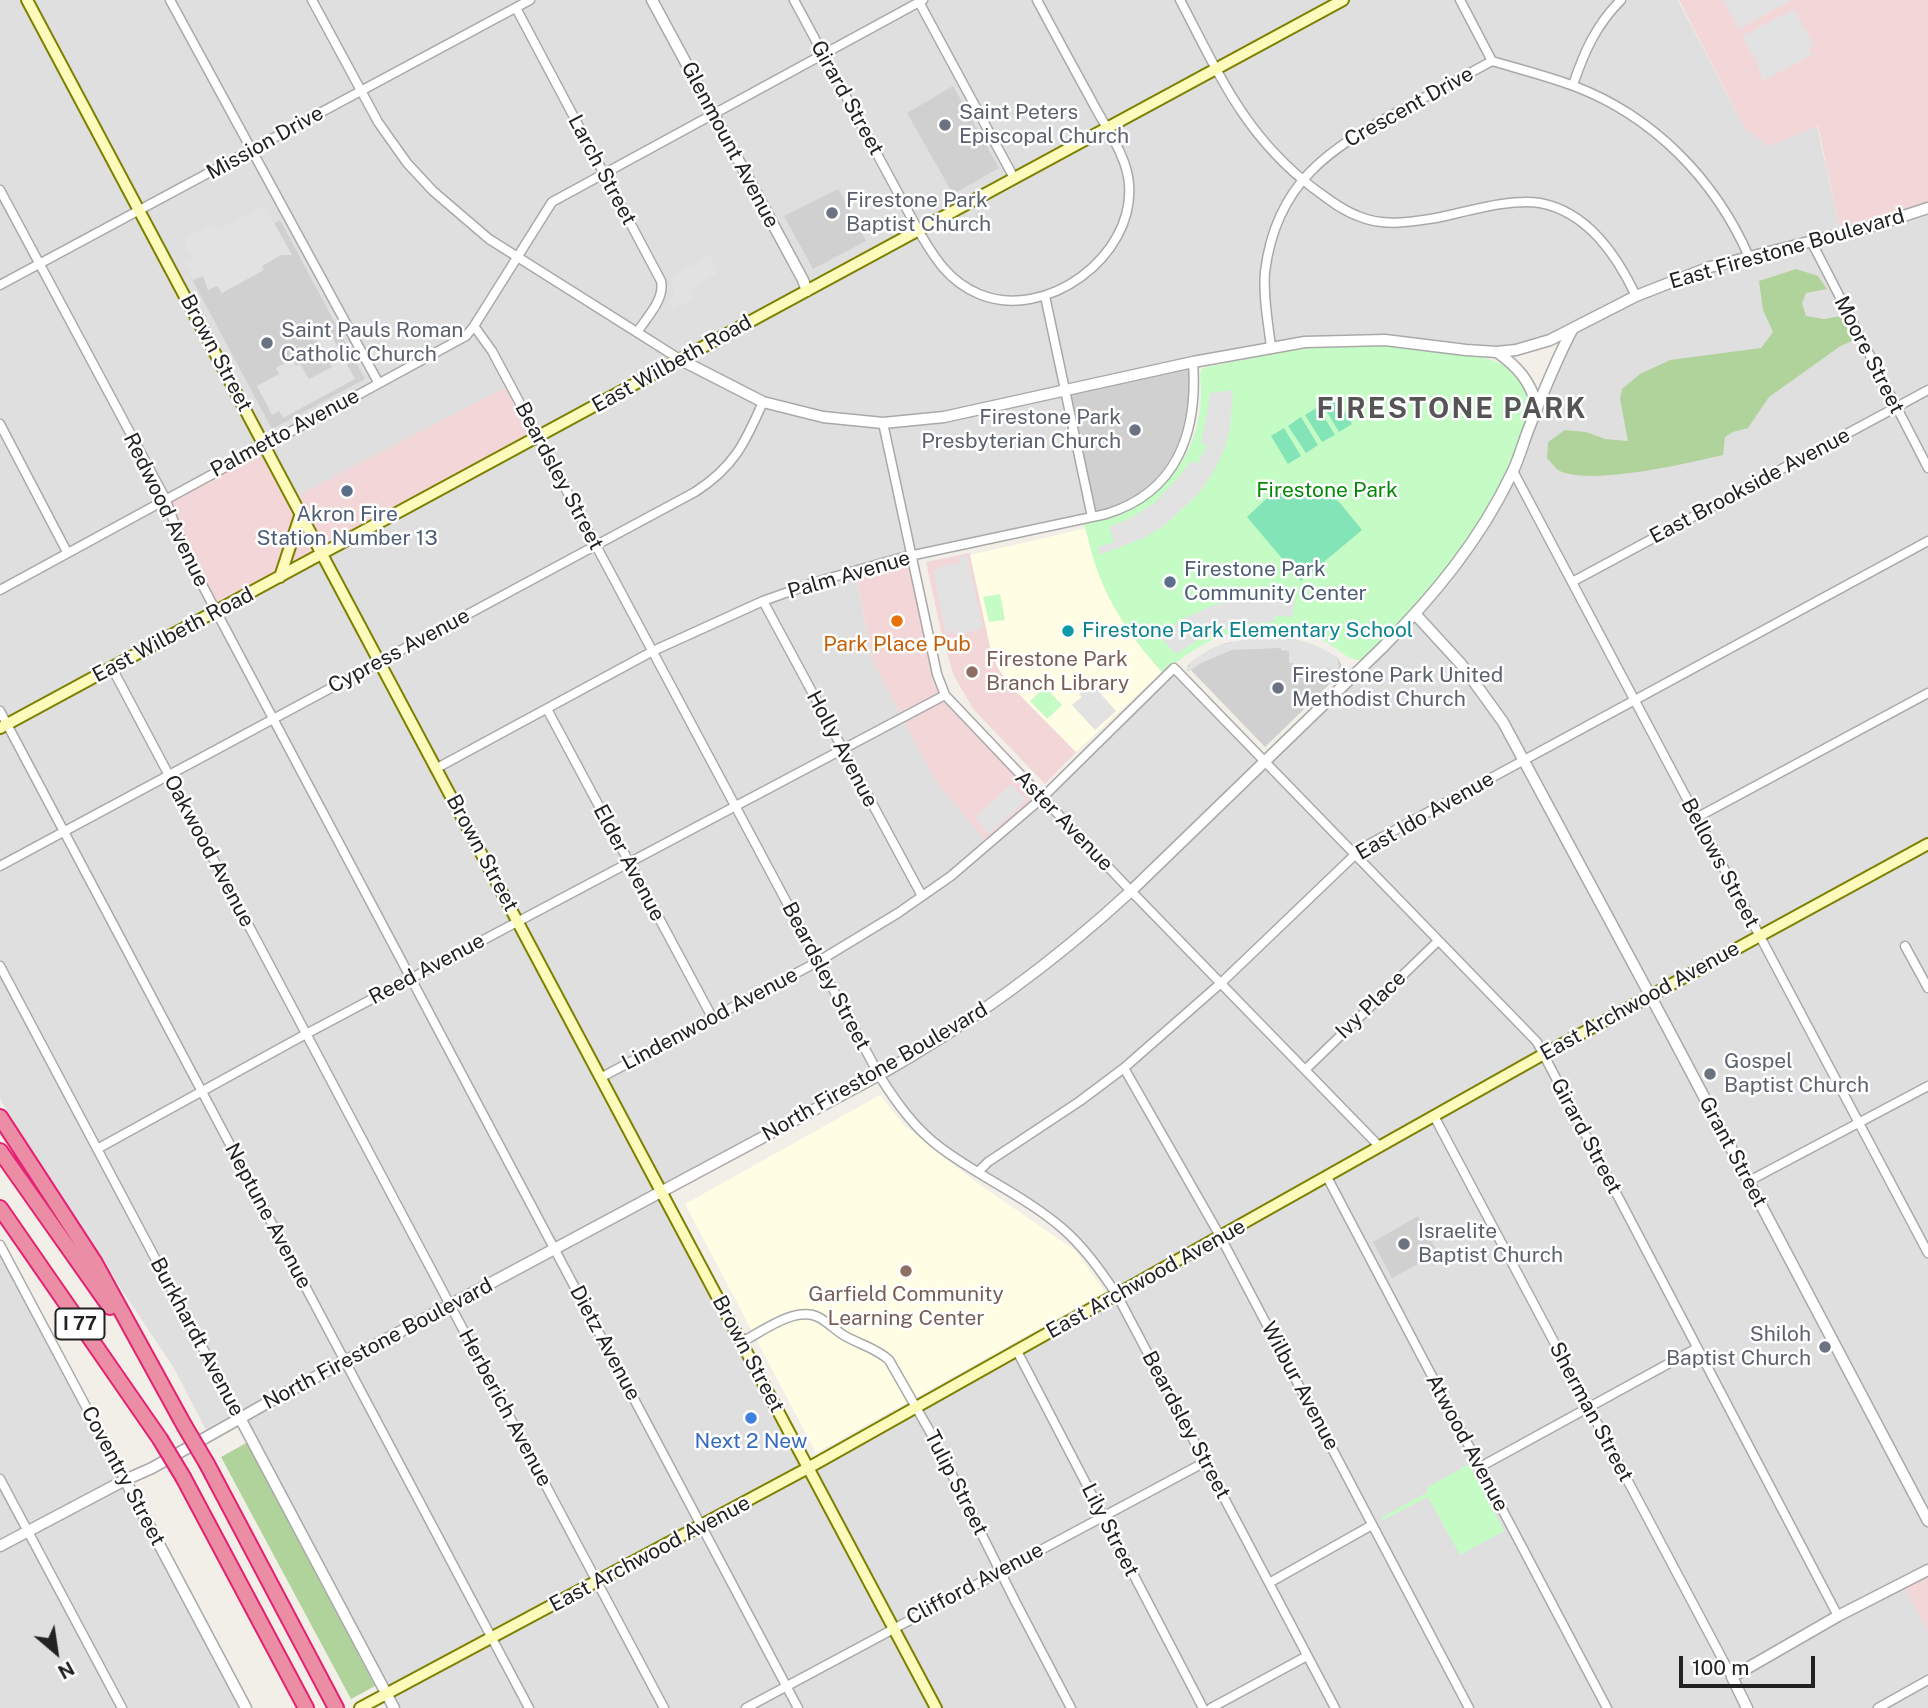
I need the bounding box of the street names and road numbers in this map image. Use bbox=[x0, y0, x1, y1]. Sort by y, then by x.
street label: Girard Street bbox=[805, 36, 889, 160]
street label: Glenmount Avenue bbox=[676, 58, 784, 232]
street label: Crescent Drive bbox=[1340, 61, 1478, 153]
street label: Mission Drive bbox=[202, 101, 328, 185]
street label: Larch Street bbox=[562, 111, 642, 229]
street label: East Firestone Boulevard bbox=[1667, 203, 1907, 295]
street label: Brown Street bbox=[175, 290, 257, 416]
street label: Moore Street bbox=[1829, 292, 1909, 418]
street label: East Wilbeth Road bbox=[588, 310, 756, 418]
street label: Palmetto Avenue bbox=[206, 383, 364, 483]
street label: Beardsley Street bbox=[509, 398, 609, 554]
street label: East Brookside Avenue bbox=[1646, 423, 1854, 549]
street label: Redwood Avenue bbox=[118, 429, 214, 591]
street label: Palm Avenue bbox=[785, 545, 913, 605]
street label: East Wilbeth Road bbox=[88, 582, 258, 688]
street label: Cypress Avenue bbox=[324, 603, 474, 699]
street label: Holly Avenue bbox=[801, 686, 883, 812]
street label: Aster Avenue bbox=[1010, 765, 1118, 877]
street label: East Ido Avenue bbox=[1351, 766, 1499, 866]
street label: Oakwood Avenue bbox=[158, 771, 260, 931]
street label: Brown Street bbox=[441, 790, 523, 916]
street label: Bellows Street bbox=[1675, 794, 1765, 932]
street label: Elder Avenue bbox=[588, 800, 670, 926]
street label: Beardsley Street bbox=[776, 898, 876, 1054]
street label: Reed Avenue bbox=[365, 928, 489, 1010]
street label: East Archwood Avenue bbox=[1536, 936, 1744, 1066]
street label: Lindenwood Avenue bbox=[618, 962, 802, 1076]
street label: Ivy Place bbox=[1331, 966, 1411, 1044]
street label: North Firestone Boulevard bbox=[758, 997, 992, 1147]
street label: Girard Street bbox=[1545, 1074, 1627, 1198]
street label: Grant Street bbox=[1693, 1093, 1773, 1211]
street label: Neptune Avenue bbox=[219, 1139, 317, 1293]
street label: East Archwood Avenue bbox=[1042, 1214, 1250, 1344]
street label: Burkhardt Avenue bbox=[145, 1253, 249, 1421]
street label: North Firestone Boulevard bbox=[259, 1273, 497, 1415]
street label: Dietz Avenue bbox=[564, 1281, 646, 1405]
street label: Brown Street bbox=[707, 1291, 789, 1417]
road number: I 77 bbox=[56, 1308, 104, 1340]
street label: Wilbur Avenue bbox=[1256, 1317, 1344, 1455]
street label: Herberich Avenue bbox=[453, 1325, 557, 1491]
street label: Sherman Street bbox=[1544, 1338, 1638, 1486]
street label: Beardsley Street bbox=[1136, 1347, 1236, 1503]
street label: Atwood Avenue bbox=[1420, 1370, 1514, 1516]
street label: Coventry Street bbox=[76, 1402, 170, 1550]
street label: Tulip Street bbox=[919, 1426, 993, 1540]
street label: Lily Street bbox=[1076, 1479, 1144, 1581]
street label: East Archwood Avenue bbox=[545, 1490, 755, 1618]
street label: Clifford Avenue bbox=[902, 1537, 1048, 1631]

